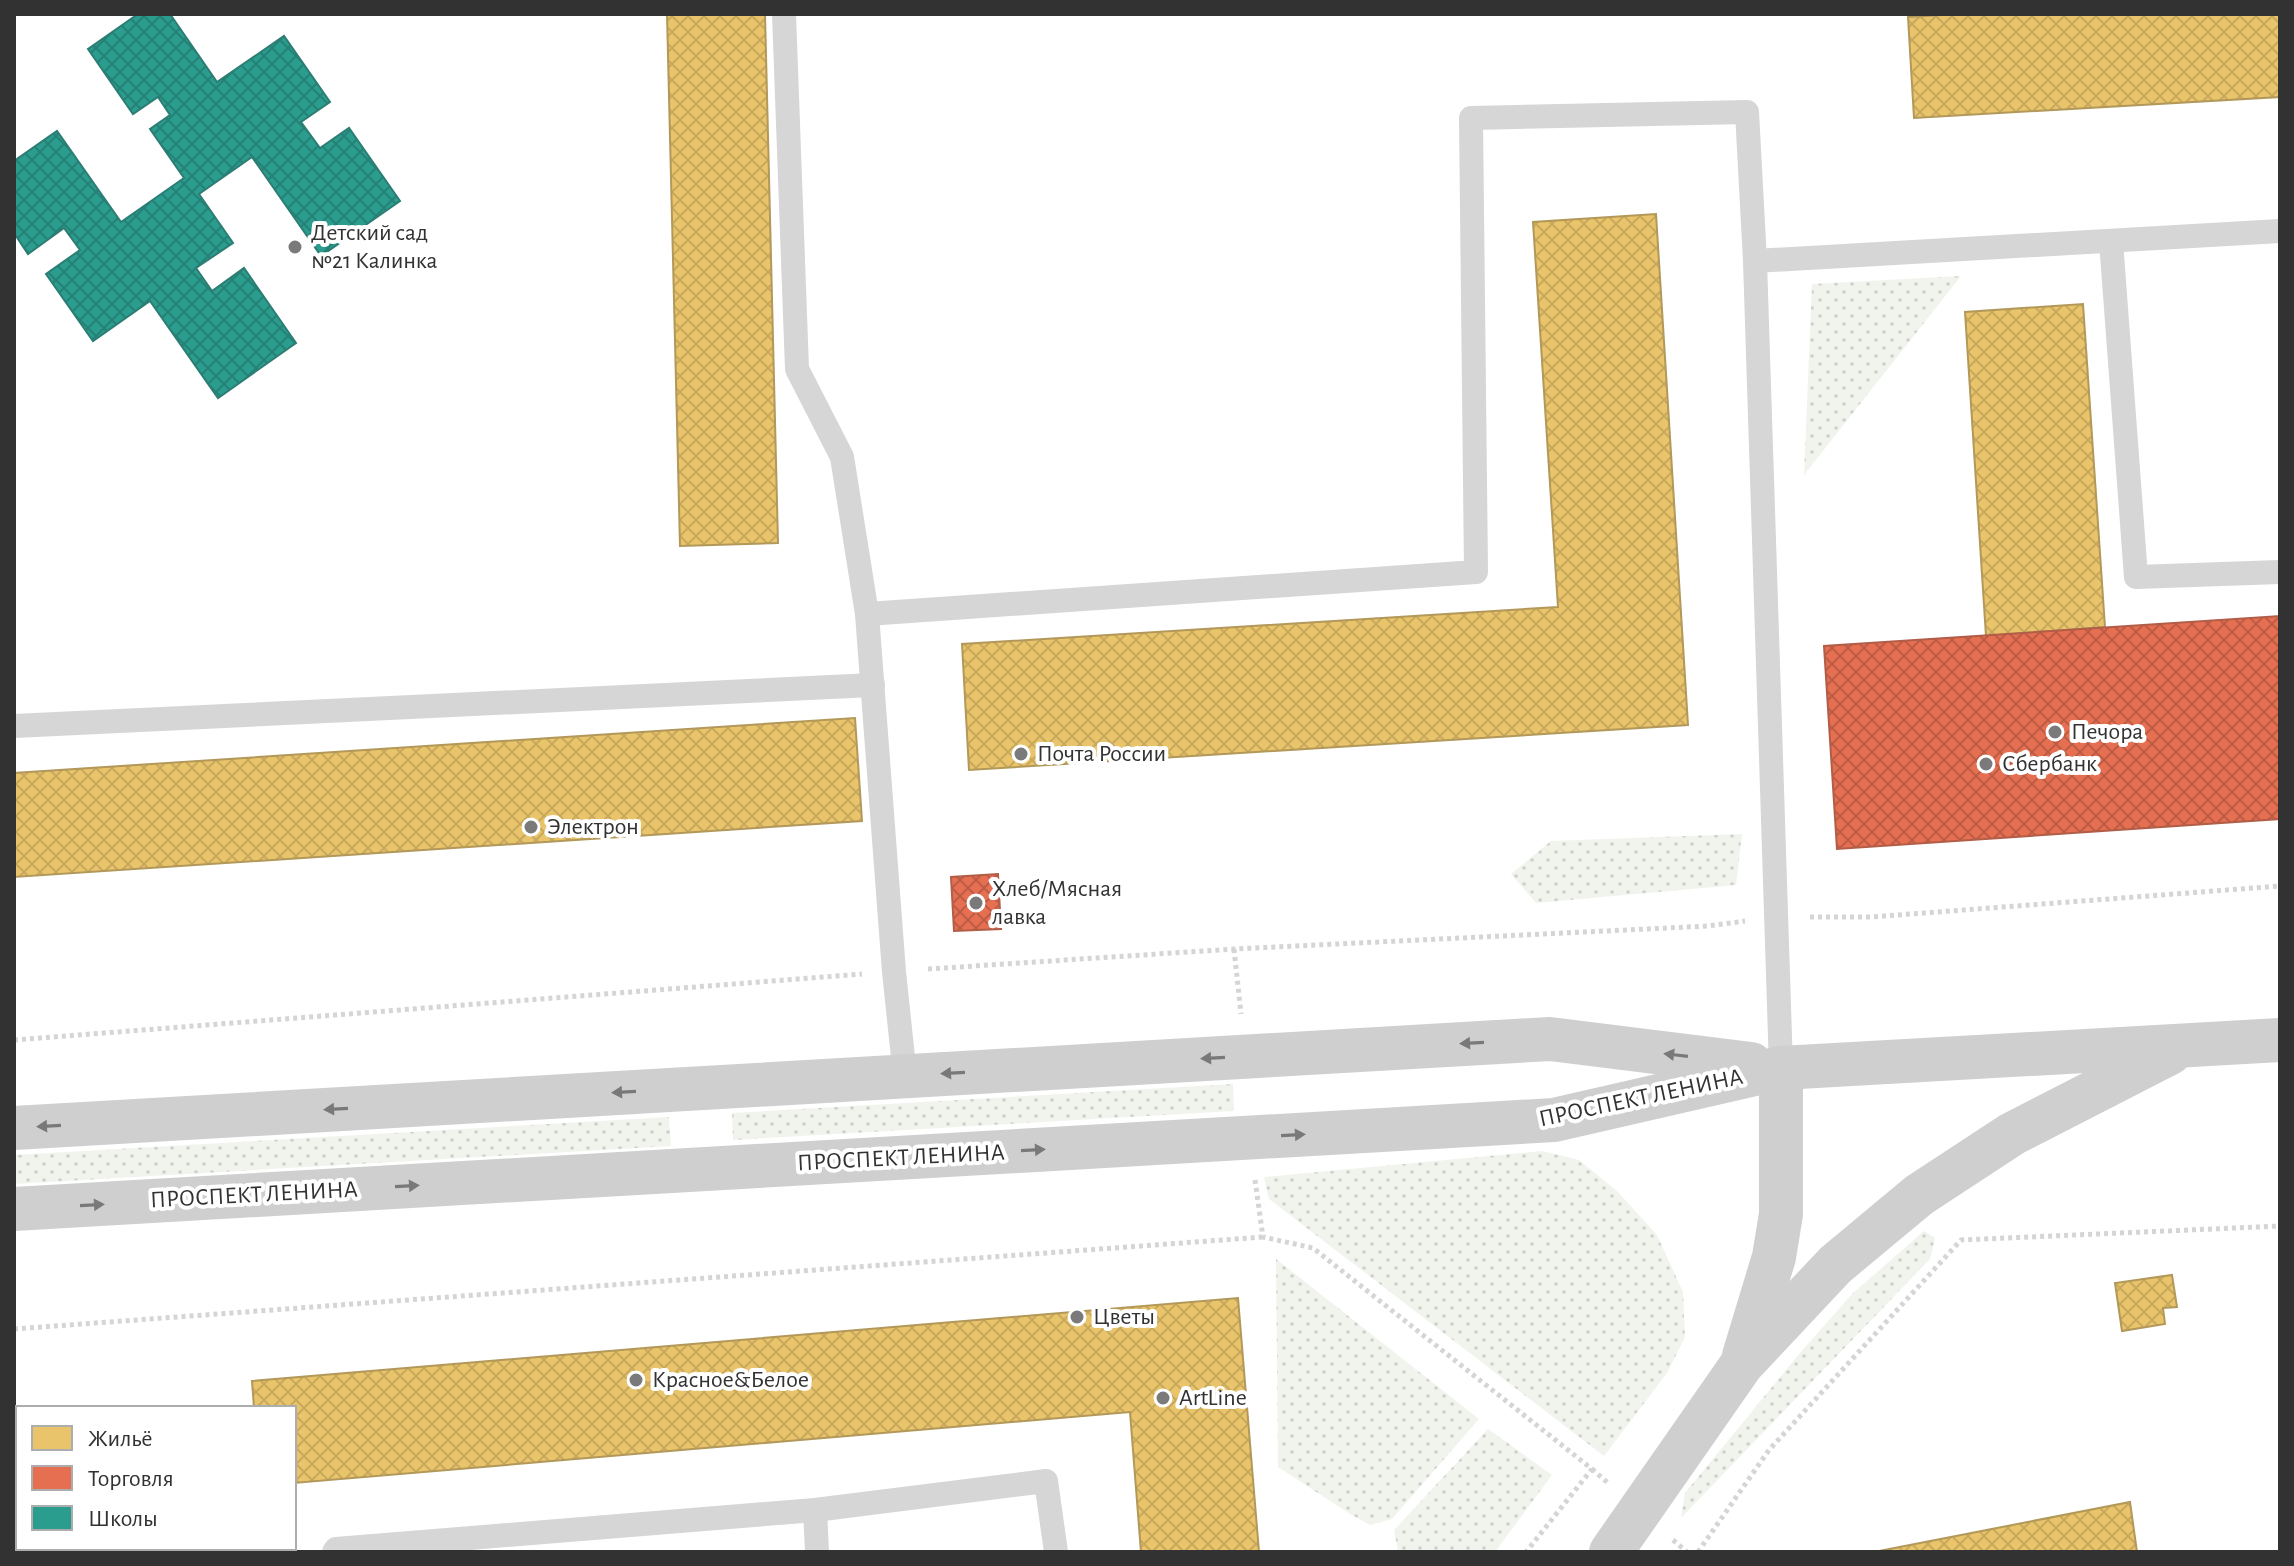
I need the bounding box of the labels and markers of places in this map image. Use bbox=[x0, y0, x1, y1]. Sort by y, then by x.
place label: Детский сад №21 Калинка bbox=[311, 221, 437, 273]
marker: Детский сад №21 Калинка bbox=[286, 238, 304, 256]
place label: Печора bbox=[2071, 720, 2143, 744]
marker: Печора bbox=[2046, 723, 2064, 741]
place label: Почта России bbox=[1037, 742, 1166, 766]
marker: Почта России bbox=[1012, 745, 1030, 763]
place label: Сбербанк bbox=[2002, 752, 2097, 776]
marker: Сбербанк bbox=[1977, 755, 1995, 773]
place label: Электрон bbox=[547, 815, 639, 839]
marker: Электрон bbox=[522, 818, 540, 836]
place label: Хлеб/Мясная лавка bbox=[992, 877, 1122, 929]
marker: Хлеб/Мясная лавка bbox=[967, 894, 985, 912]
place label: Цветы bbox=[1093, 1305, 1155, 1329]
marker: Цветы bbox=[1068, 1308, 1086, 1326]
place label: Красное&Белое bbox=[652, 1368, 809, 1392]
marker: Красное&Белое bbox=[627, 1371, 645, 1389]
place label: ArtLine bbox=[1179, 1386, 1247, 1410]
marker: ArtLine bbox=[1154, 1389, 1172, 1407]

